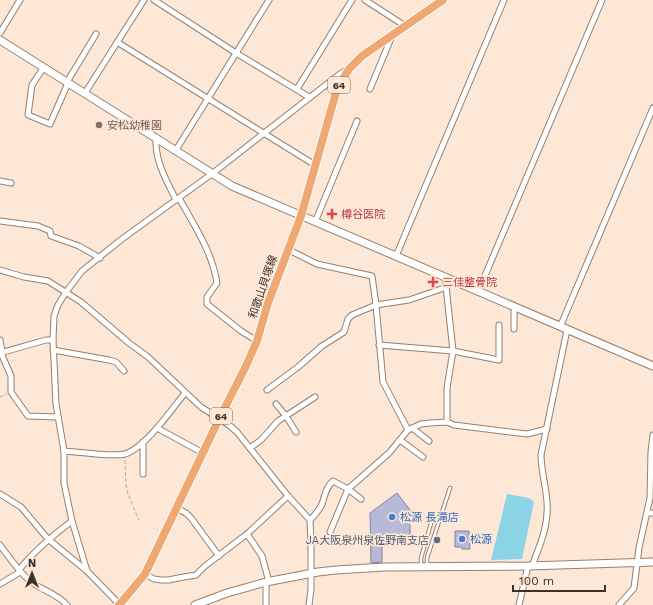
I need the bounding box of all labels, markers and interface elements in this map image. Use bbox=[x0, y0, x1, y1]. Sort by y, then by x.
road number: 64 bbox=[328, 77, 350, 93]
place label: 安松幼稚園 bbox=[107, 119, 162, 132]
marker: 安松幼稚園 bbox=[94, 120, 104, 130]
marker: 樽谷医院 bbox=[326, 208, 338, 220]
place label: 樽谷医院 bbox=[341, 208, 385, 221]
street label: 和歌山貝塚線 bbox=[246, 254, 280, 320]
marker: 三佳整骨院 bbox=[427, 276, 439, 288]
place label: 三佳整骨院 bbox=[442, 276, 497, 289]
road number: 64 bbox=[210, 408, 232, 424]
place label: 松源 長滝店 bbox=[400, 511, 459, 524]
marker: 松源 長滝店 bbox=[387, 512, 397, 522]
place label: 松源 bbox=[470, 533, 492, 546]
place label: JA大阪泉州泉佐野南支店 bbox=[306, 534, 429, 547]
marker: 松源 bbox=[457, 534, 467, 544]
marker: JA大阪泉州泉佐野南支店 bbox=[432, 535, 442, 545]
north arrow bbox=[12, 553, 52, 593]
text: N bbox=[28, 557, 36, 570]
scale bar bbox=[513, 567, 605, 593]
text: 100 m bbox=[519, 574, 554, 588]

